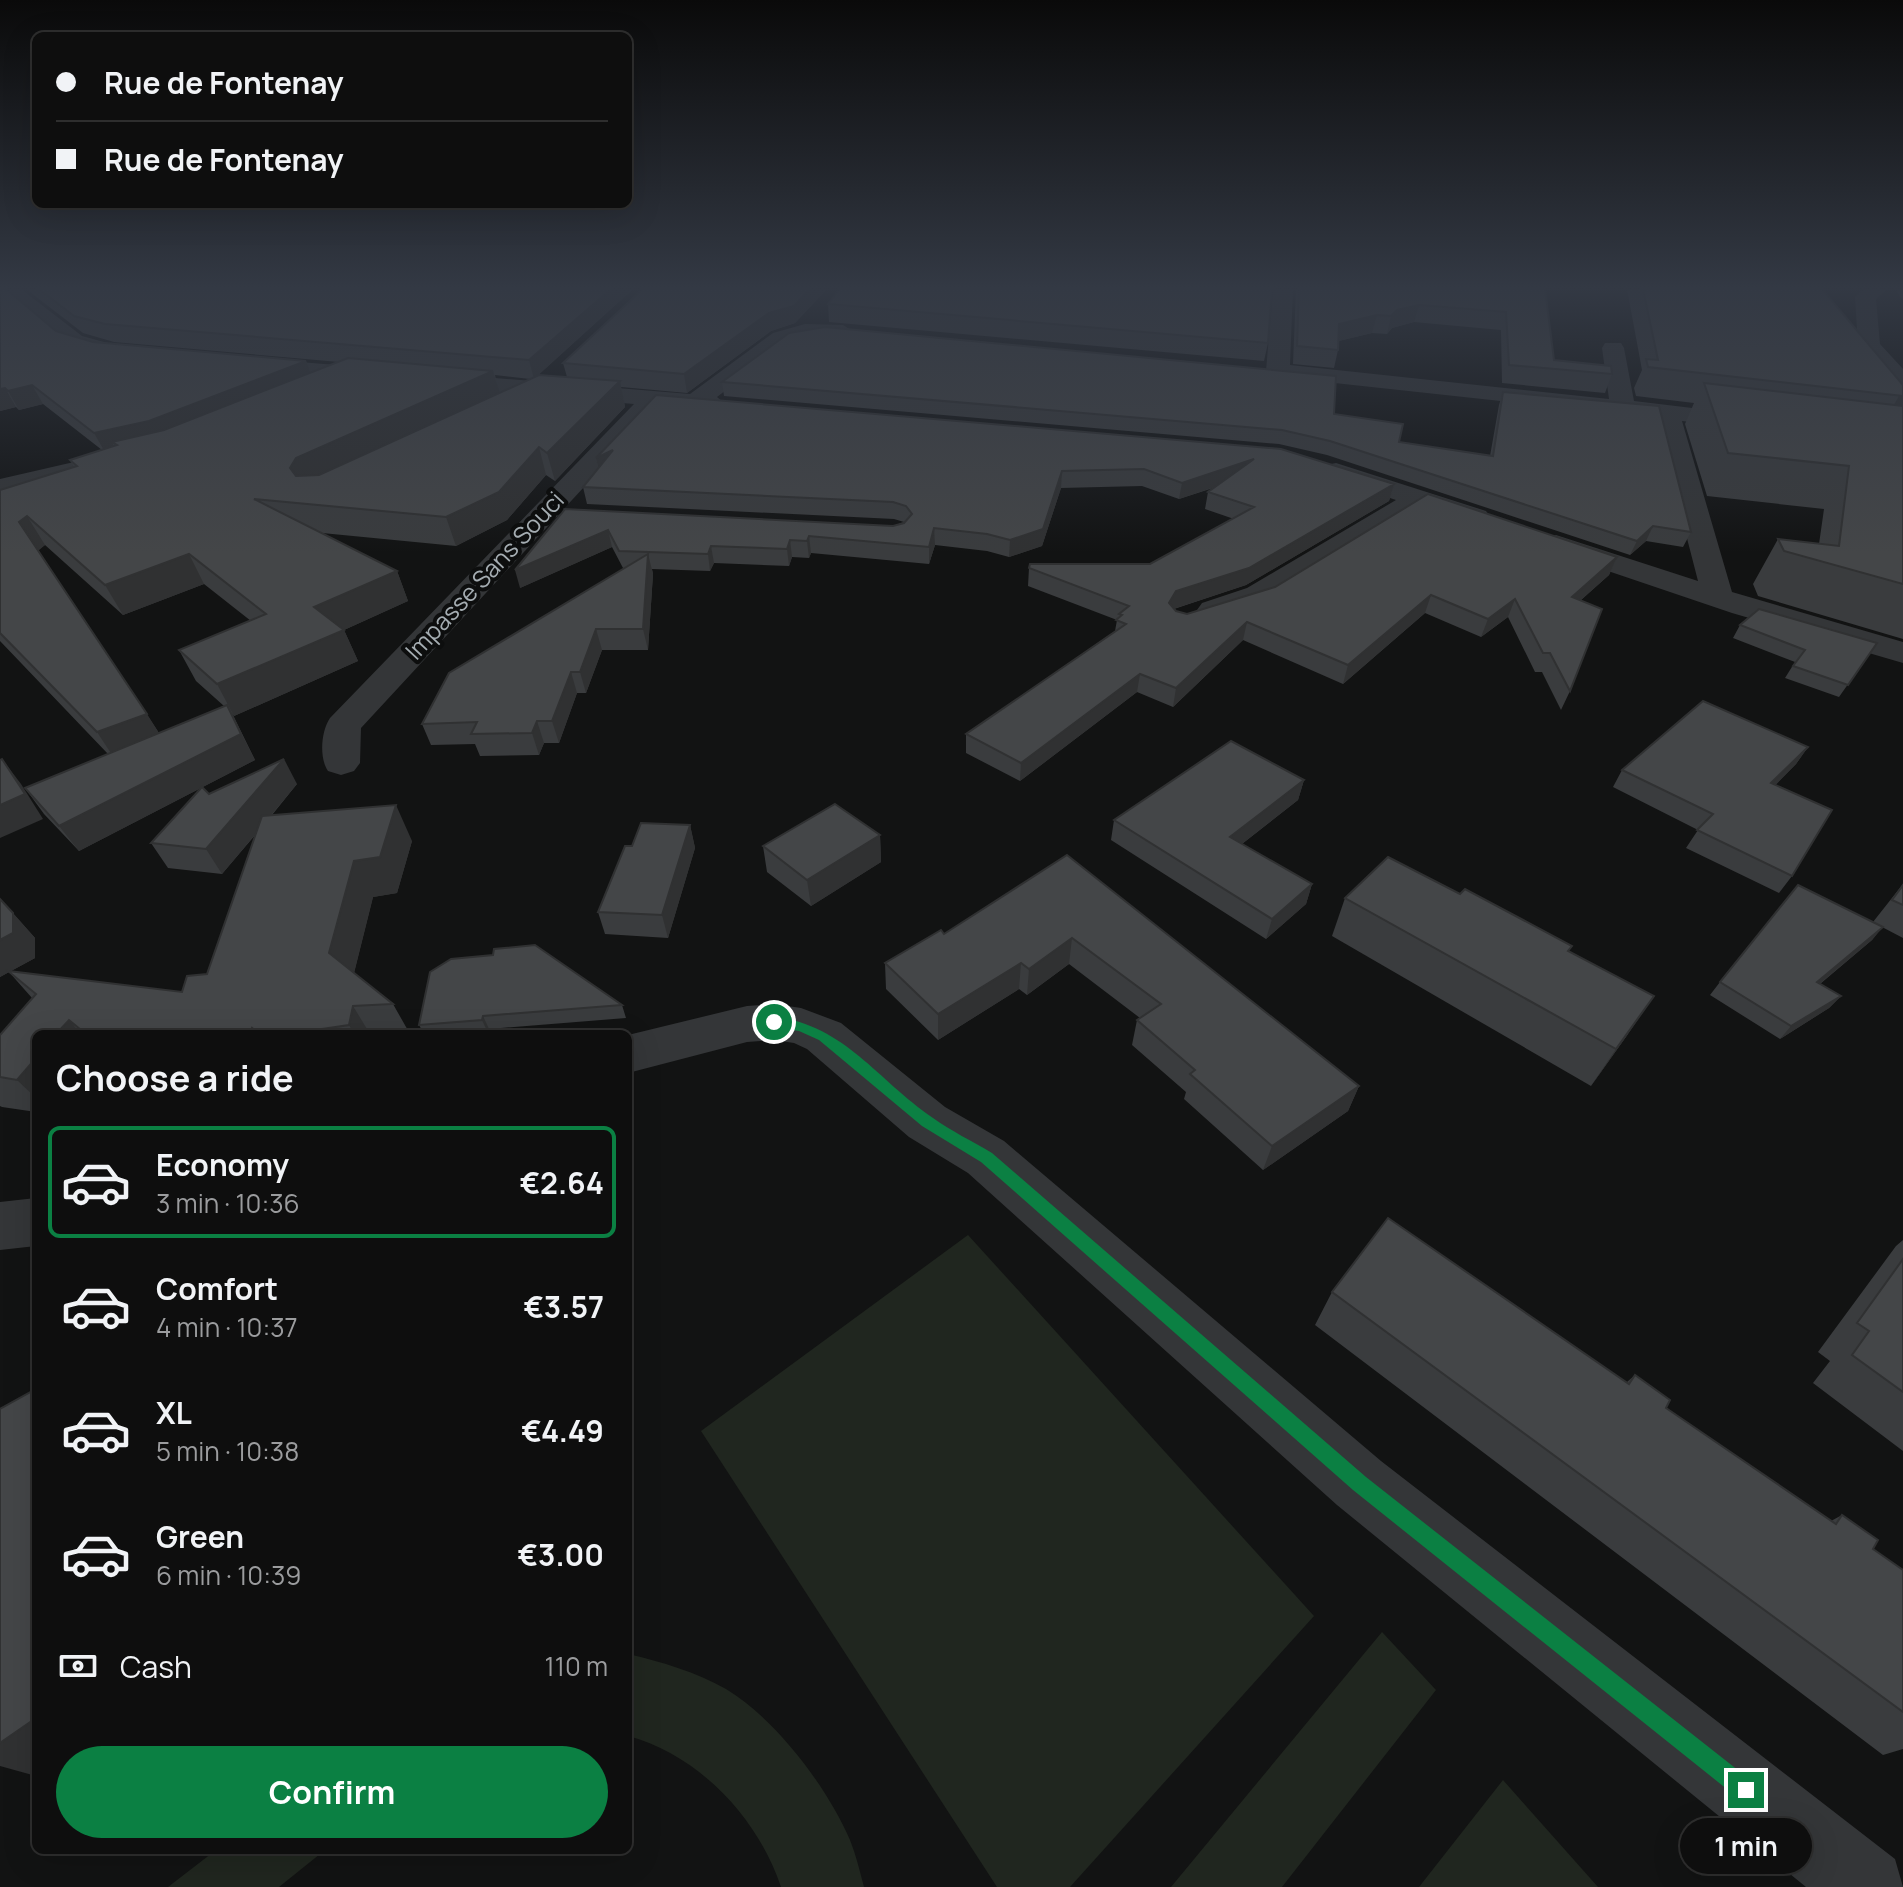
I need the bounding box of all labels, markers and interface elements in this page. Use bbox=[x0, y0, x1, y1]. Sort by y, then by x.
text: Rue de Fontenay bbox=[104, 62, 343, 103]
text: Rue de Fontenay bbox=[104, 139, 343, 180]
street label: Impasse Sans Souci bbox=[397, 484, 571, 666]
route start bbox=[756, 1004, 792, 1040]
text: Choose a ride bbox=[56, 1053, 294, 1102]
text: Economy bbox=[156, 1144, 289, 1185]
icon: car bbox=[60, 1146, 132, 1218]
text: €2.64 bbox=[520, 1162, 604, 1203]
text: 3 min · 10:36 bbox=[156, 1185, 300, 1221]
text: Comfort bbox=[156, 1268, 278, 1309]
icon: car bbox=[60, 1270, 132, 1342]
text: €3.57 bbox=[523, 1286, 604, 1327]
text: 4 min · 10:37 bbox=[156, 1309, 298, 1345]
text: XL bbox=[156, 1392, 192, 1433]
icon: car bbox=[60, 1394, 132, 1466]
text: €4.49 bbox=[521, 1410, 604, 1451]
text: 5 min · 10:38 bbox=[156, 1433, 299, 1469]
text: Green bbox=[156, 1516, 244, 1557]
icon: car bbox=[60, 1518, 132, 1590]
text: €3.00 bbox=[517, 1534, 604, 1575]
text: 6 min · 10:39 bbox=[156, 1557, 301, 1593]
icon: cash bbox=[56, 1644, 100, 1688]
text: Cash bbox=[120, 1646, 192, 1687]
text: 110 m bbox=[545, 1648, 608, 1684]
button: Confirm bbox=[56, 1746, 608, 1838]
route end bbox=[1728, 1772, 1764, 1808]
callout: 1 min bbox=[1680, 1818, 1812, 1874]
text: 1 min bbox=[1714, 1828, 1778, 1864]

